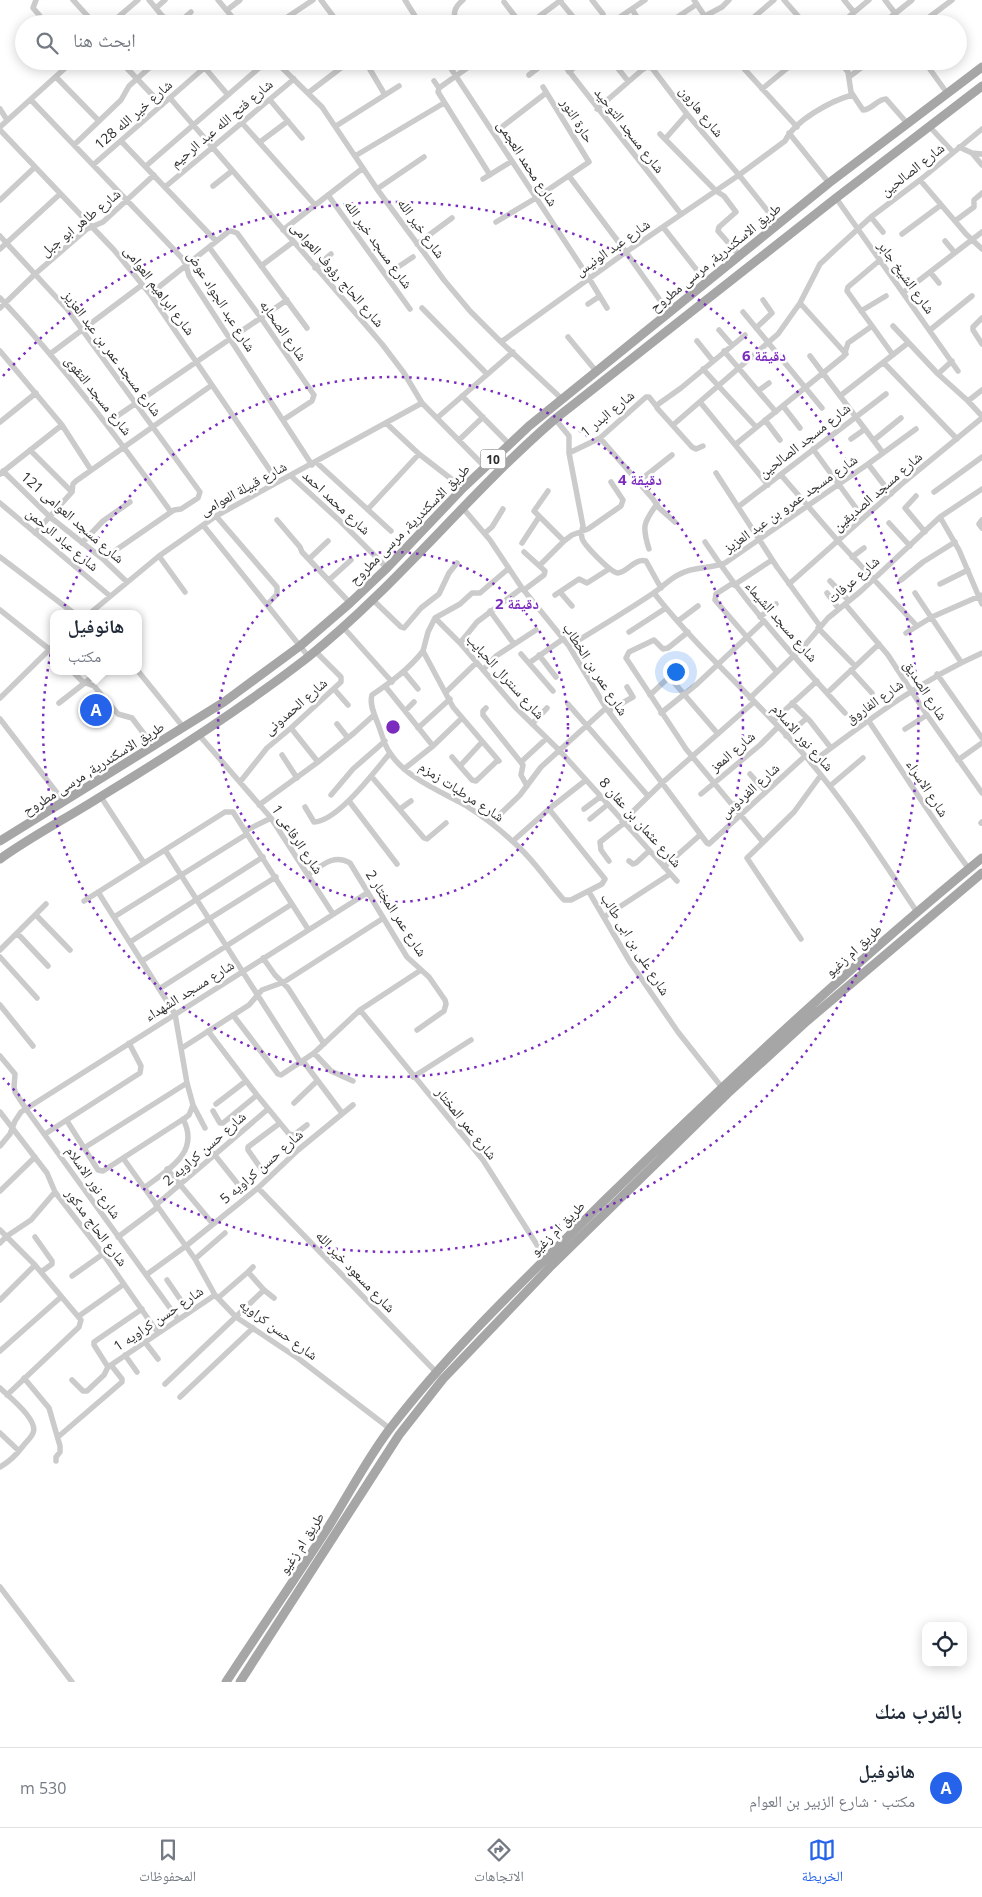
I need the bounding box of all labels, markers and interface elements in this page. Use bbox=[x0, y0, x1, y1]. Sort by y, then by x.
search box bbox=[15, 15, 967, 70]
text: ابحث هنا bbox=[73, 27, 136, 53]
icon: search bbox=[33, 29, 61, 57]
street label: شارع فتح الله عبد الرحيم bbox=[166, 74, 277, 172]
street label: شارع خير الله 128 bbox=[90, 75, 177, 154]
street label: شارع هارون bbox=[675, 81, 729, 141]
street label: شارع مسجد التوحيد bbox=[590, 83, 670, 177]
street label: حارة النور bbox=[556, 93, 599, 146]
street label: شارع محمد العجمى bbox=[492, 116, 563, 210]
street label: شارع الصالحين bbox=[876, 138, 949, 201]
street label: شارع طاهر ابو جبل bbox=[36, 184, 125, 261]
street label: شارع خير الله bbox=[393, 194, 450, 262]
street label: شارع مسجد خير الله bbox=[340, 196, 417, 293]
street label: طريق الاسكندرية, مرسى مطروح bbox=[645, 198, 785, 317]
street label: شارع عبد الونيس bbox=[571, 214, 654, 281]
street label: شارع الحاج رؤوف العوامى bbox=[286, 217, 389, 331]
street label: شارع الشيخ جابر bbox=[873, 236, 940, 318]
street label: شارع ابراهيم العوامى bbox=[119, 241, 200, 339]
street label: شارع عبد الجواد عوض bbox=[182, 247, 261, 356]
street label: شارع مسجد عمر بن عبد العزيز bbox=[58, 285, 167, 420]
street label: شارع الصحابه bbox=[255, 296, 312, 365]
text: 6 دقيقة bbox=[742, 345, 786, 365]
street label: شارع مسجد التقوى bbox=[60, 351, 137, 439]
street label: شارع البدر 1 bbox=[576, 385, 639, 441]
street label: شارع مسجد الصالحين bbox=[754, 398, 855, 483]
street label: شارع مسجد الصديقين bbox=[828, 447, 926, 536]
road number: 10 bbox=[480, 449, 506, 468]
street label: شارع مسجد عمرو بن عبد العزيز bbox=[718, 449, 861, 558]
street label: شارع قبيلة العوامى bbox=[196, 456, 290, 521]
street label: طريق الاسكندرية, مرسى مطروح bbox=[344, 459, 474, 589]
street label: شارع محمد احمد bbox=[298, 465, 375, 539]
street label: شارع مسجد العوامى 121 bbox=[17, 467, 129, 568]
text: 4 دقيقة bbox=[618, 469, 662, 489]
street label: شارع عباد الرحمن bbox=[22, 503, 103, 576]
street label: شارع عرفات bbox=[823, 551, 884, 608]
street label: شارع مسجد الشيماء bbox=[741, 576, 822, 666]
text: 2 دقيقة bbox=[495, 593, 539, 613]
popup bbox=[50, 610, 142, 675]
text: هانوفيل bbox=[68, 613, 124, 639]
street label: شارع عمر بن الخطاب bbox=[558, 619, 633, 720]
street label: شارع سنترال الحبايب bbox=[462, 629, 550, 724]
text: مكتب bbox=[68, 645, 101, 667]
street label: شارع الصديق bbox=[899, 656, 952, 724]
your location bbox=[663, 659, 689, 685]
street label: شارع الحمدونى bbox=[259, 673, 331, 740]
street label: شارع الفاروق bbox=[841, 674, 907, 729]
pin: A bbox=[80, 691, 112, 729]
street label: شارع نور الاسلام bbox=[767, 699, 838, 776]
street label: طريق الاسكندرية, مرسى مطروح bbox=[18, 717, 168, 820]
centre of rings bbox=[384, 718, 402, 736]
street label: شارع المعز bbox=[705, 726, 759, 777]
street label: شارع مرطبات زمزم bbox=[415, 756, 508, 826]
street label: شارع الاسراء bbox=[901, 756, 954, 821]
street label: شارع الفردوس bbox=[715, 758, 784, 823]
street label: شارع عثمان بن عفان 8 bbox=[595, 773, 687, 872]
street label: شارع الرفاعى 1 bbox=[267, 801, 328, 878]
street label: شارع عمر المختار 2 bbox=[361, 866, 432, 960]
street label: شارع على بن ابى طالب bbox=[596, 889, 675, 999]
street label: طريق ام زغيو bbox=[821, 919, 886, 981]
street label: شارع مسجد الشهداء bbox=[140, 955, 238, 1026]
street label: شارع عمر المختار bbox=[431, 1082, 502, 1164]
street label: شارع حسن كراويه 2 bbox=[158, 1107, 250, 1190]
street label: شارع حسن كراويه 5 bbox=[215, 1125, 307, 1208]
street label: شارع نور الاسلام bbox=[61, 1142, 126, 1223]
street label: شارع الحاج مدكور bbox=[60, 1183, 132, 1270]
street label: طريق ام زغيو bbox=[525, 1196, 589, 1260]
street label: شارع مسعود خير الله bbox=[311, 1226, 400, 1317]
street label: شارع حسن كراويه 1 bbox=[109, 1281, 207, 1356]
street label: شارع حسن كراويه bbox=[235, 1294, 322, 1365]
street label: طريق ام زغيو bbox=[274, 1508, 329, 1578]
map controls bbox=[922, 1622, 967, 1667]
button: locate bbox=[922, 1622, 967, 1667]
text: بالقرب منك bbox=[875, 1697, 962, 1725]
text: هانوفيل bbox=[859, 1758, 915, 1784]
text: 530 m bbox=[20, 1777, 66, 1799]
text: A bbox=[940, 1777, 952, 1799]
text: مكتب · شارع الزبير بن العوام bbox=[749, 1790, 915, 1812]
tab: المحفوظات bbox=[139, 1836, 196, 1890]
tab: الاتجاهات bbox=[474, 1836, 524, 1890]
tab: الخريطة bbox=[802, 1836, 843, 1890]

